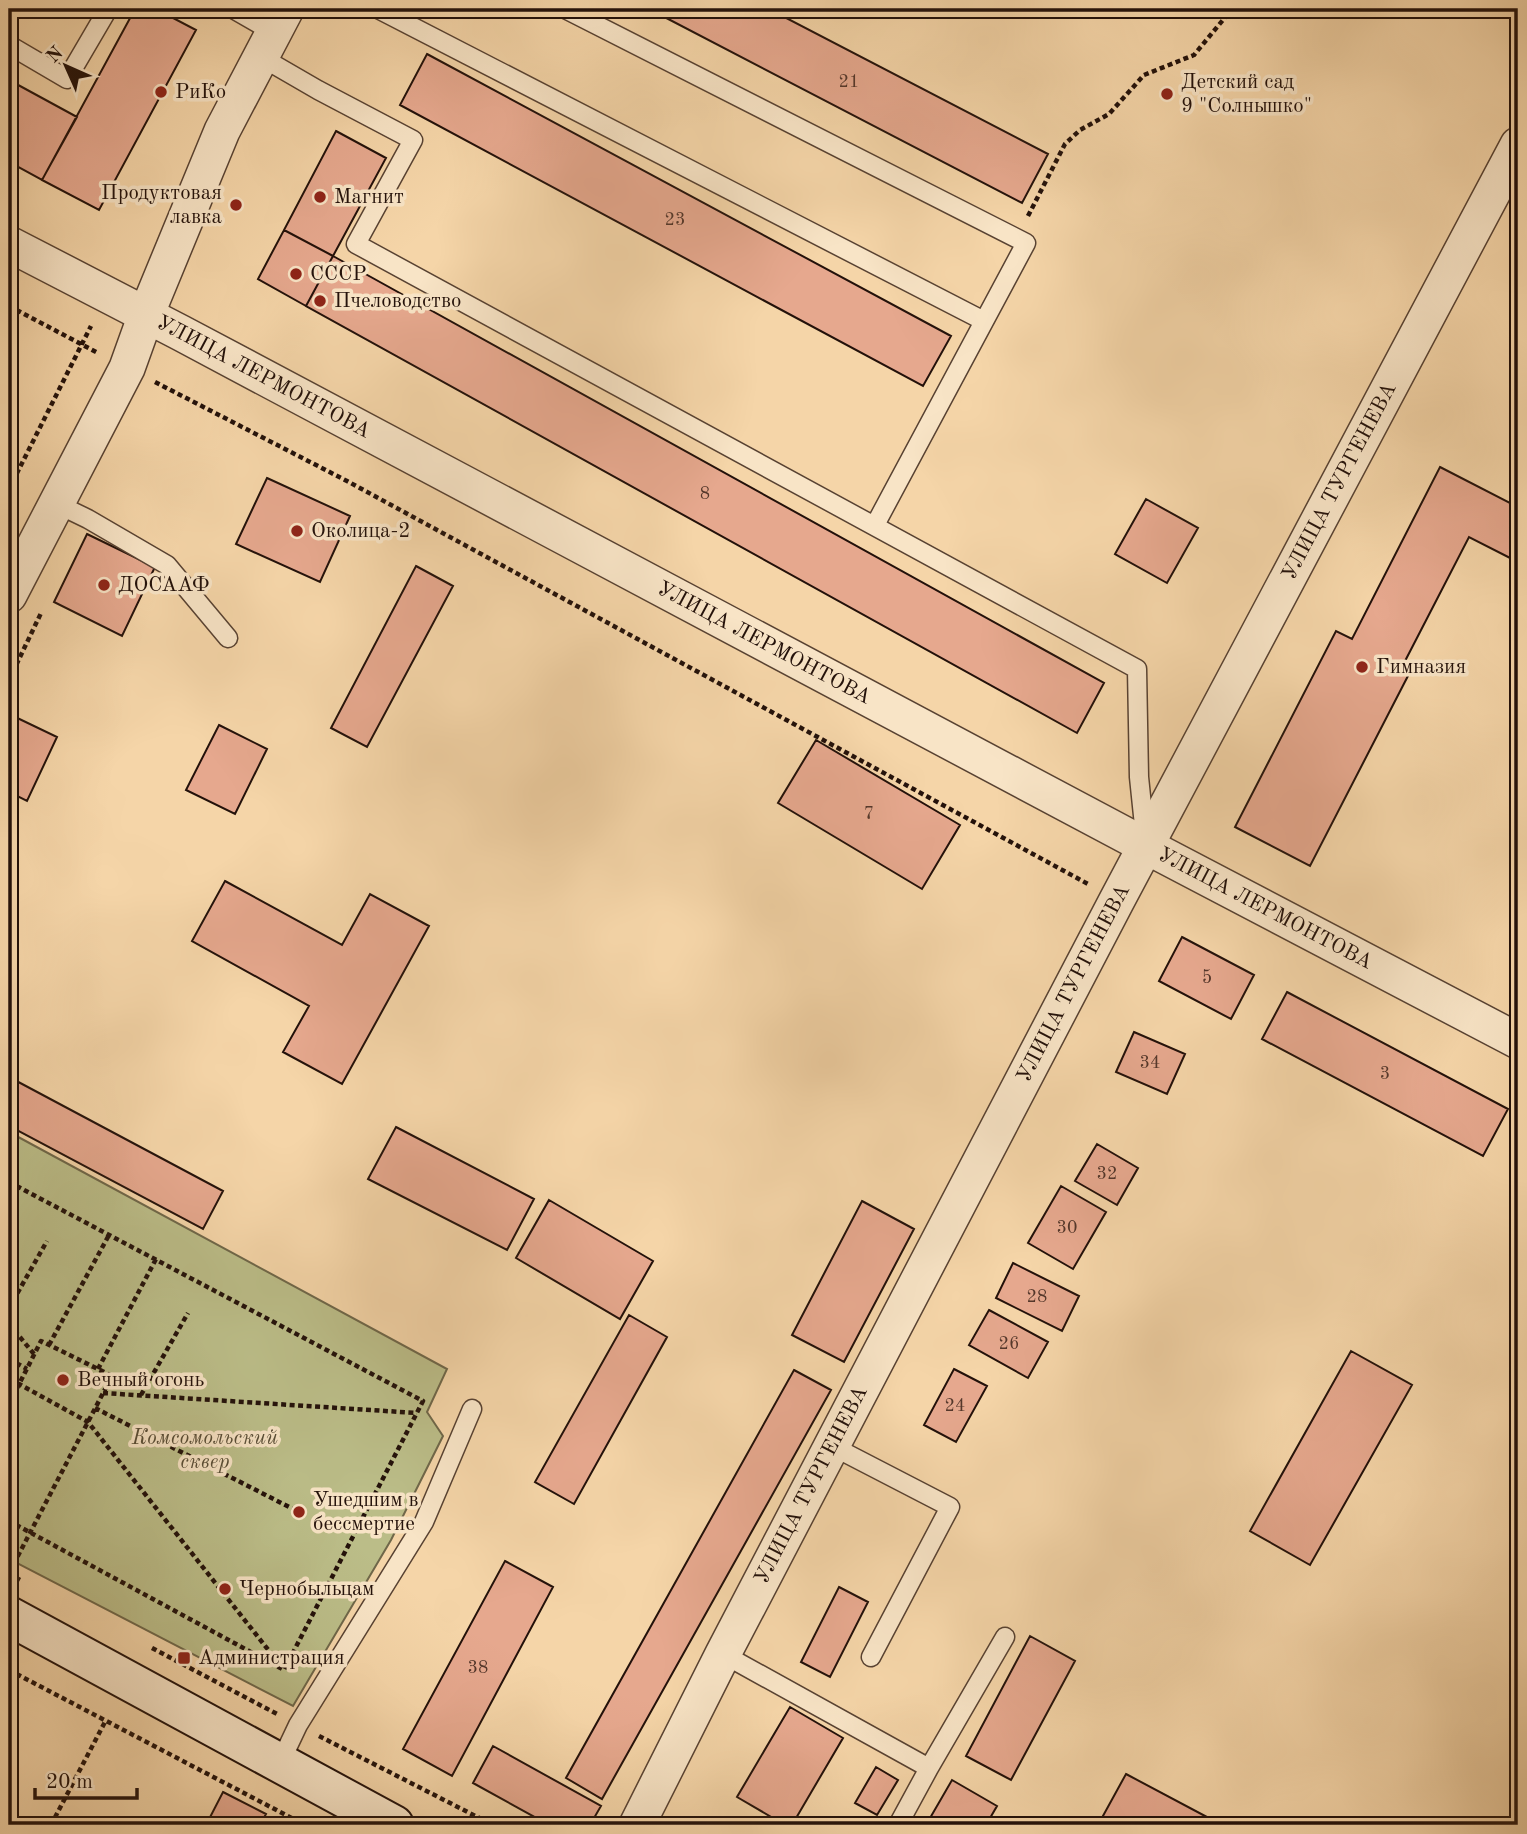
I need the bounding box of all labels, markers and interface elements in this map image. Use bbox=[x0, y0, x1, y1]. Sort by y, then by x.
north arrow bbox=[32, 32, 102, 102]
text: N bbox=[44, 44, 68, 68]
place label: Детский сад 9 "Солнышко" bbox=[1181, 72, 1312, 117]
house number: 21 bbox=[839, 73, 859, 91]
place label: РиКо bbox=[175, 82, 226, 103]
marker: РиКо bbox=[153, 84, 169, 100]
marker: Детский сад 9 "Солнышко" bbox=[1159, 86, 1175, 102]
place label: Продуктовая лавка bbox=[101, 183, 222, 228]
place label: Магнит bbox=[334, 187, 404, 208]
marker: Магнит bbox=[312, 189, 328, 205]
marker: Продуктовая лавка bbox=[228, 197, 244, 213]
house number: 23 bbox=[665, 211, 685, 229]
place label: СССР bbox=[310, 264, 367, 285]
marker: СССР bbox=[288, 266, 304, 282]
place label: Пчеловодство bbox=[334, 291, 461, 312]
marker: Пчеловодство bbox=[312, 293, 328, 309]
street label: УЛИЦА ЛЕРМОНТОВА bbox=[153, 312, 374, 442]
street label: УЛИЦА ТУРГЕНЕВА bbox=[1278, 379, 1400, 584]
house number: 8 bbox=[700, 485, 710, 503]
place label: Околица-2 bbox=[311, 521, 410, 542]
marker: Околица-2 bbox=[289, 523, 305, 539]
place label: ДОСААФ bbox=[118, 575, 209, 596]
marker: ДОСААФ bbox=[96, 577, 112, 593]
street label: УЛИЦА ЛЕРМОНТОВА bbox=[654, 578, 875, 708]
place label: Гимназия bbox=[1376, 657, 1466, 678]
marker: Гимназия bbox=[1354, 659, 1370, 675]
house number: 7 bbox=[864, 805, 874, 823]
street label: УЛИЦА ЛЕРМОНТОВА bbox=[1154, 844, 1376, 973]
street label: УЛИЦА ТУРГЕНЕВА bbox=[1013, 881, 1134, 1086]
house number: 5 bbox=[1202, 969, 1212, 987]
house number: 34 bbox=[1140, 1054, 1160, 1072]
house number: 3 bbox=[1380, 1065, 1390, 1083]
house number: 32 bbox=[1097, 1165, 1117, 1183]
house number: 30 bbox=[1057, 1219, 1077, 1237]
house number: 28 bbox=[1027, 1288, 1047, 1306]
house number: 26 bbox=[999, 1335, 1019, 1353]
place label: Вечный огонь bbox=[77, 1370, 205, 1391]
marker: Вечный огонь bbox=[55, 1372, 71, 1388]
street label: УЛИЦА ТУРГЕНЕВА bbox=[751, 1383, 872, 1587]
house number: 24 bbox=[945, 1397, 965, 1415]
park label: Комсомольский сквер bbox=[131, 1428, 278, 1473]
place label: Ушедшим в бессмертие bbox=[313, 1490, 419, 1535]
marker: Ушедшим в бессмертие bbox=[291, 1504, 307, 1520]
place label: Чернобыльцам bbox=[239, 1579, 374, 1600]
marker: Чернобыльцам bbox=[217, 1581, 233, 1597]
place label: Администрация bbox=[198, 1648, 345, 1669]
marker: Администрация bbox=[176, 1650, 192, 1666]
house number: 38 bbox=[468, 1659, 488, 1677]
scale bar bbox=[35, 1757, 136, 1801]
text: 20 m bbox=[46, 1772, 93, 1793]

